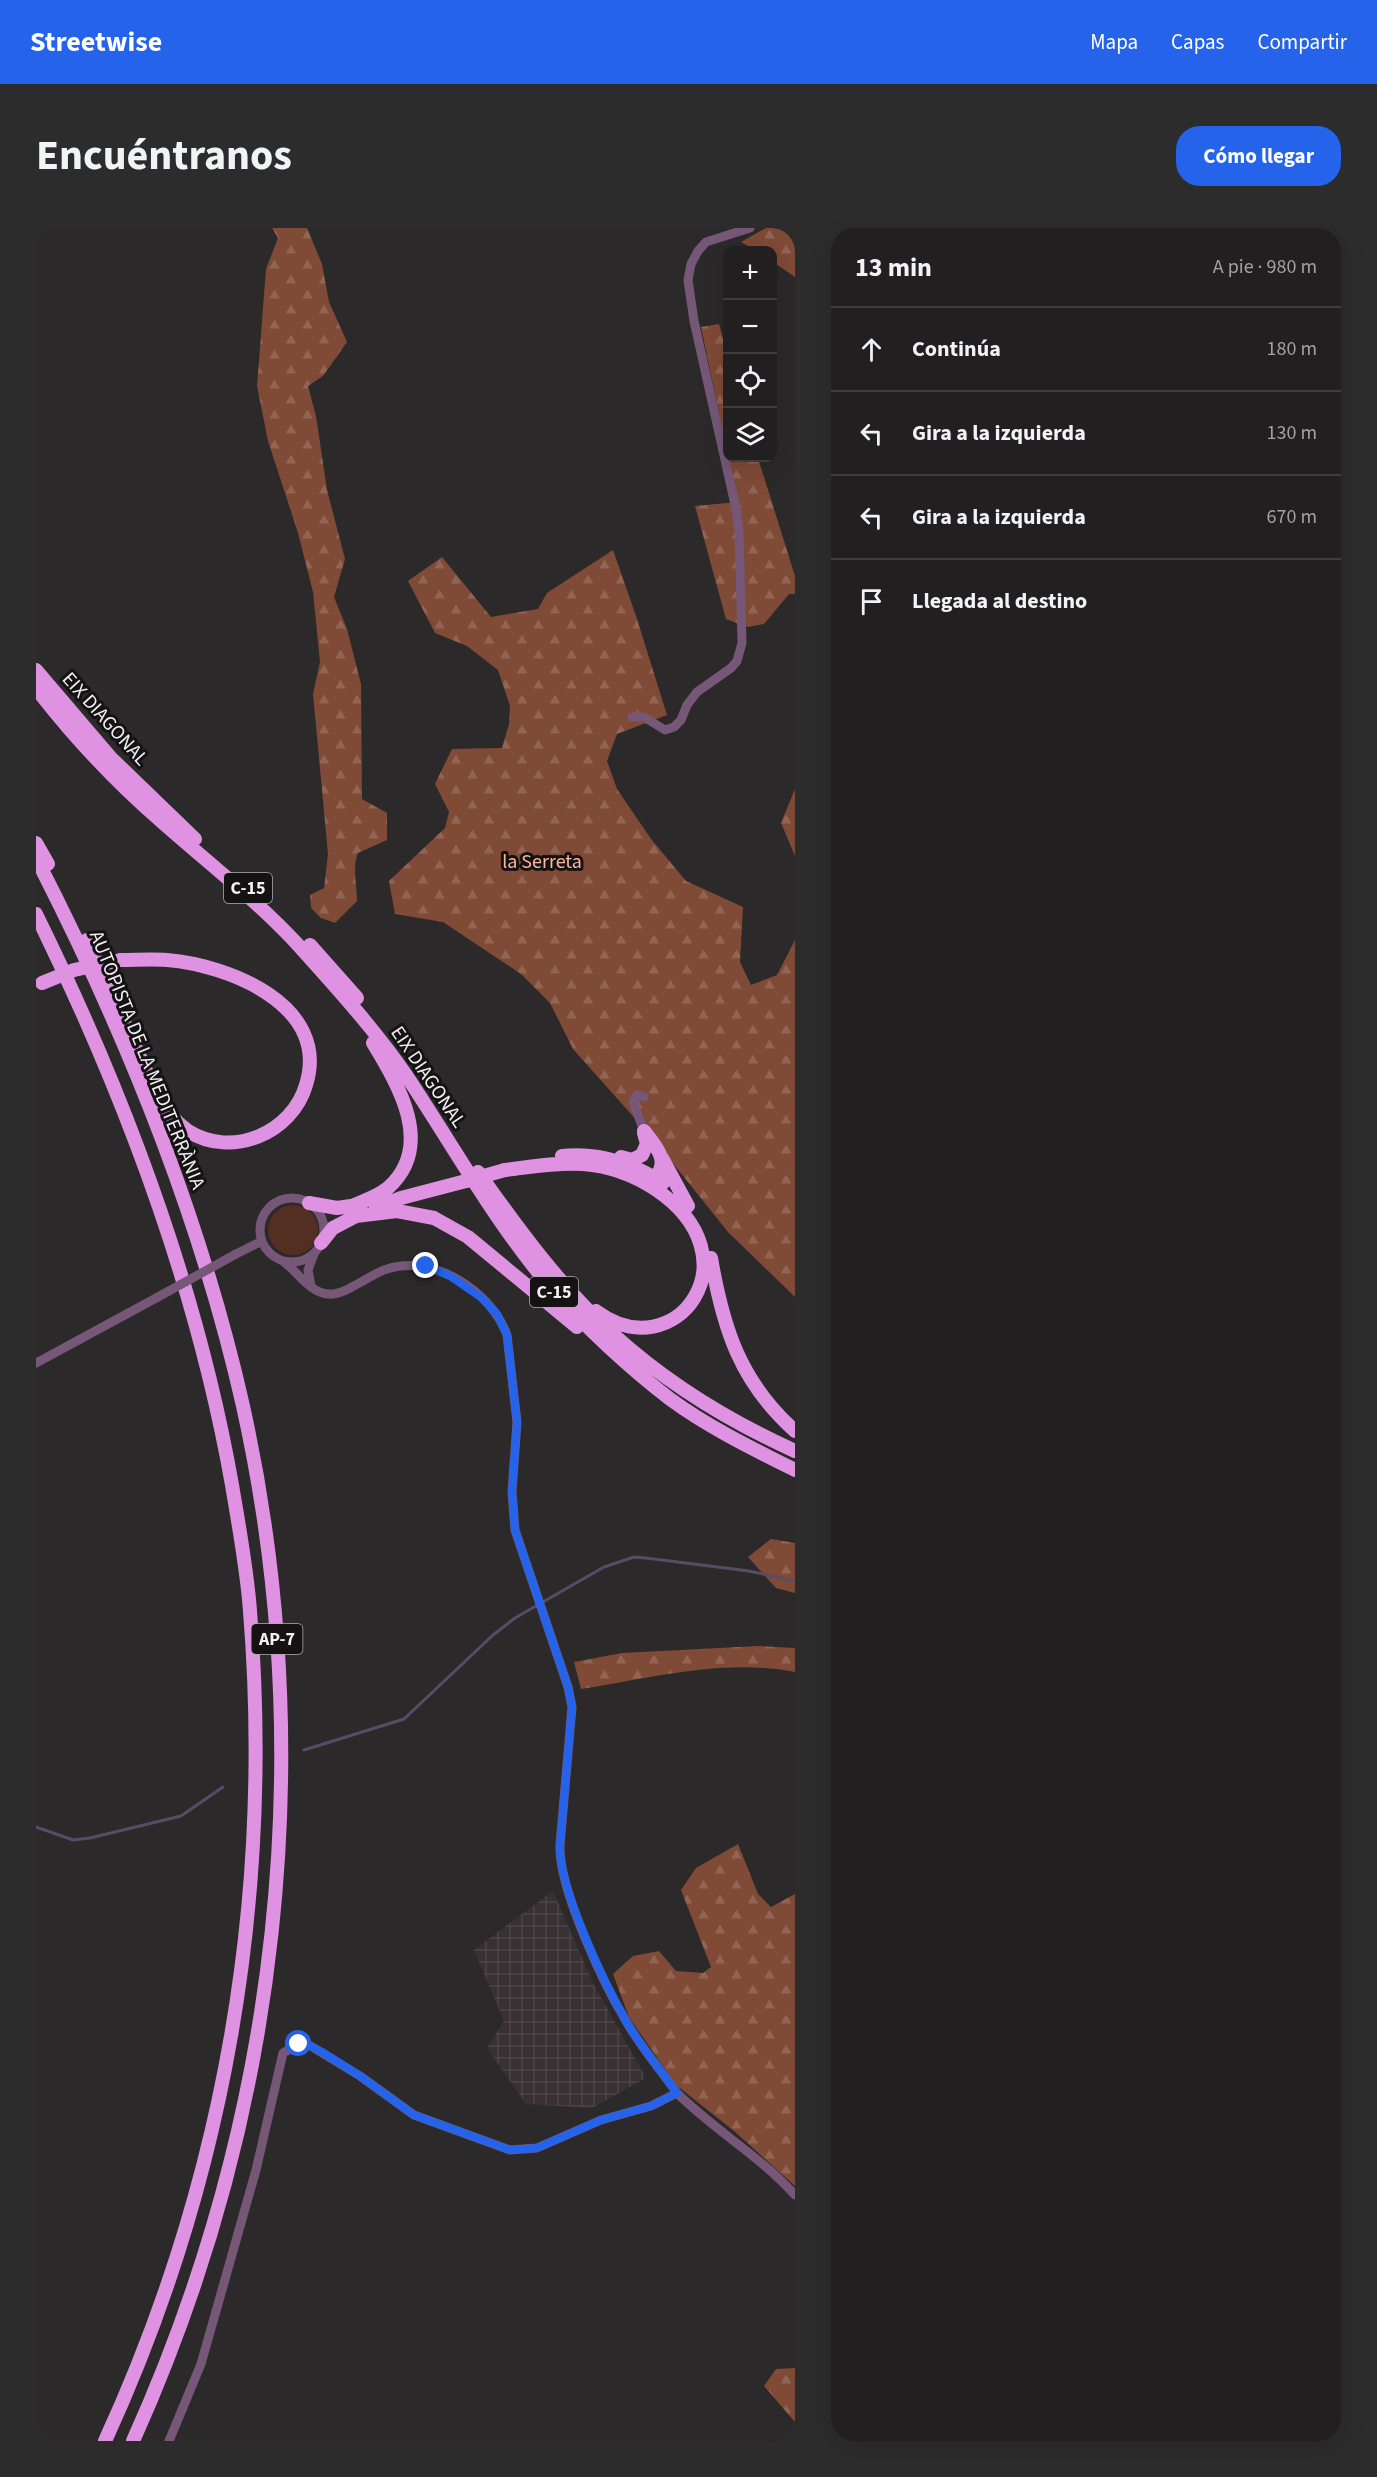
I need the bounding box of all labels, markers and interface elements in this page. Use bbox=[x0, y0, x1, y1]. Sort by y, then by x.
text: Streetwise bbox=[30, 22, 162, 62]
text: Mapa bbox=[1090, 27, 1138, 57]
text: Capas bbox=[1171, 27, 1224, 57]
text: Compartir bbox=[1257, 27, 1347, 57]
text: Encuéntranos bbox=[36, 126, 292, 186]
button: Cómo llegar bbox=[1176, 126, 1341, 186]
map controls bbox=[723, 246, 777, 462]
button: + bbox=[723, 246, 777, 300]
text: 13 min bbox=[855, 249, 932, 286]
text: A pie · 980 m bbox=[1213, 253, 1317, 281]
button: − bbox=[723, 300, 777, 354]
icon: ahead bbox=[855, 333, 888, 366]
text: Continúa bbox=[912, 333, 1001, 365]
text: 180 m bbox=[1267, 335, 1317, 363]
button: locate bbox=[723, 354, 777, 408]
button: layers bbox=[723, 408, 777, 462]
icon: left bbox=[855, 417, 888, 450]
text: Gira a la izquierda bbox=[912, 417, 1086, 449]
text: 130 m bbox=[1267, 419, 1317, 447]
icon: left bbox=[855, 501, 888, 534]
text: Gira a la izquierda bbox=[912, 501, 1086, 533]
text: 670 m bbox=[1267, 503, 1317, 531]
icon: arrive bbox=[855, 585, 888, 618]
text: Llegada al destino bbox=[912, 585, 1087, 617]
street label: EIX DIAGONAL bbox=[55, 666, 155, 772]
park label: la Serreta bbox=[502, 848, 582, 876]
road number: C-15 bbox=[224, 873, 272, 903]
street label: AUTOPISTA DE LA MEDITERRÀNIA bbox=[82, 927, 212, 1194]
street label: EIX DIAGONAL bbox=[384, 1020, 473, 1134]
route end bbox=[412, 1252, 438, 1278]
road number: C-15 bbox=[530, 1277, 578, 1307]
road number: AP-7 bbox=[252, 1624, 302, 1654]
route start bbox=[285, 2030, 311, 2056]

